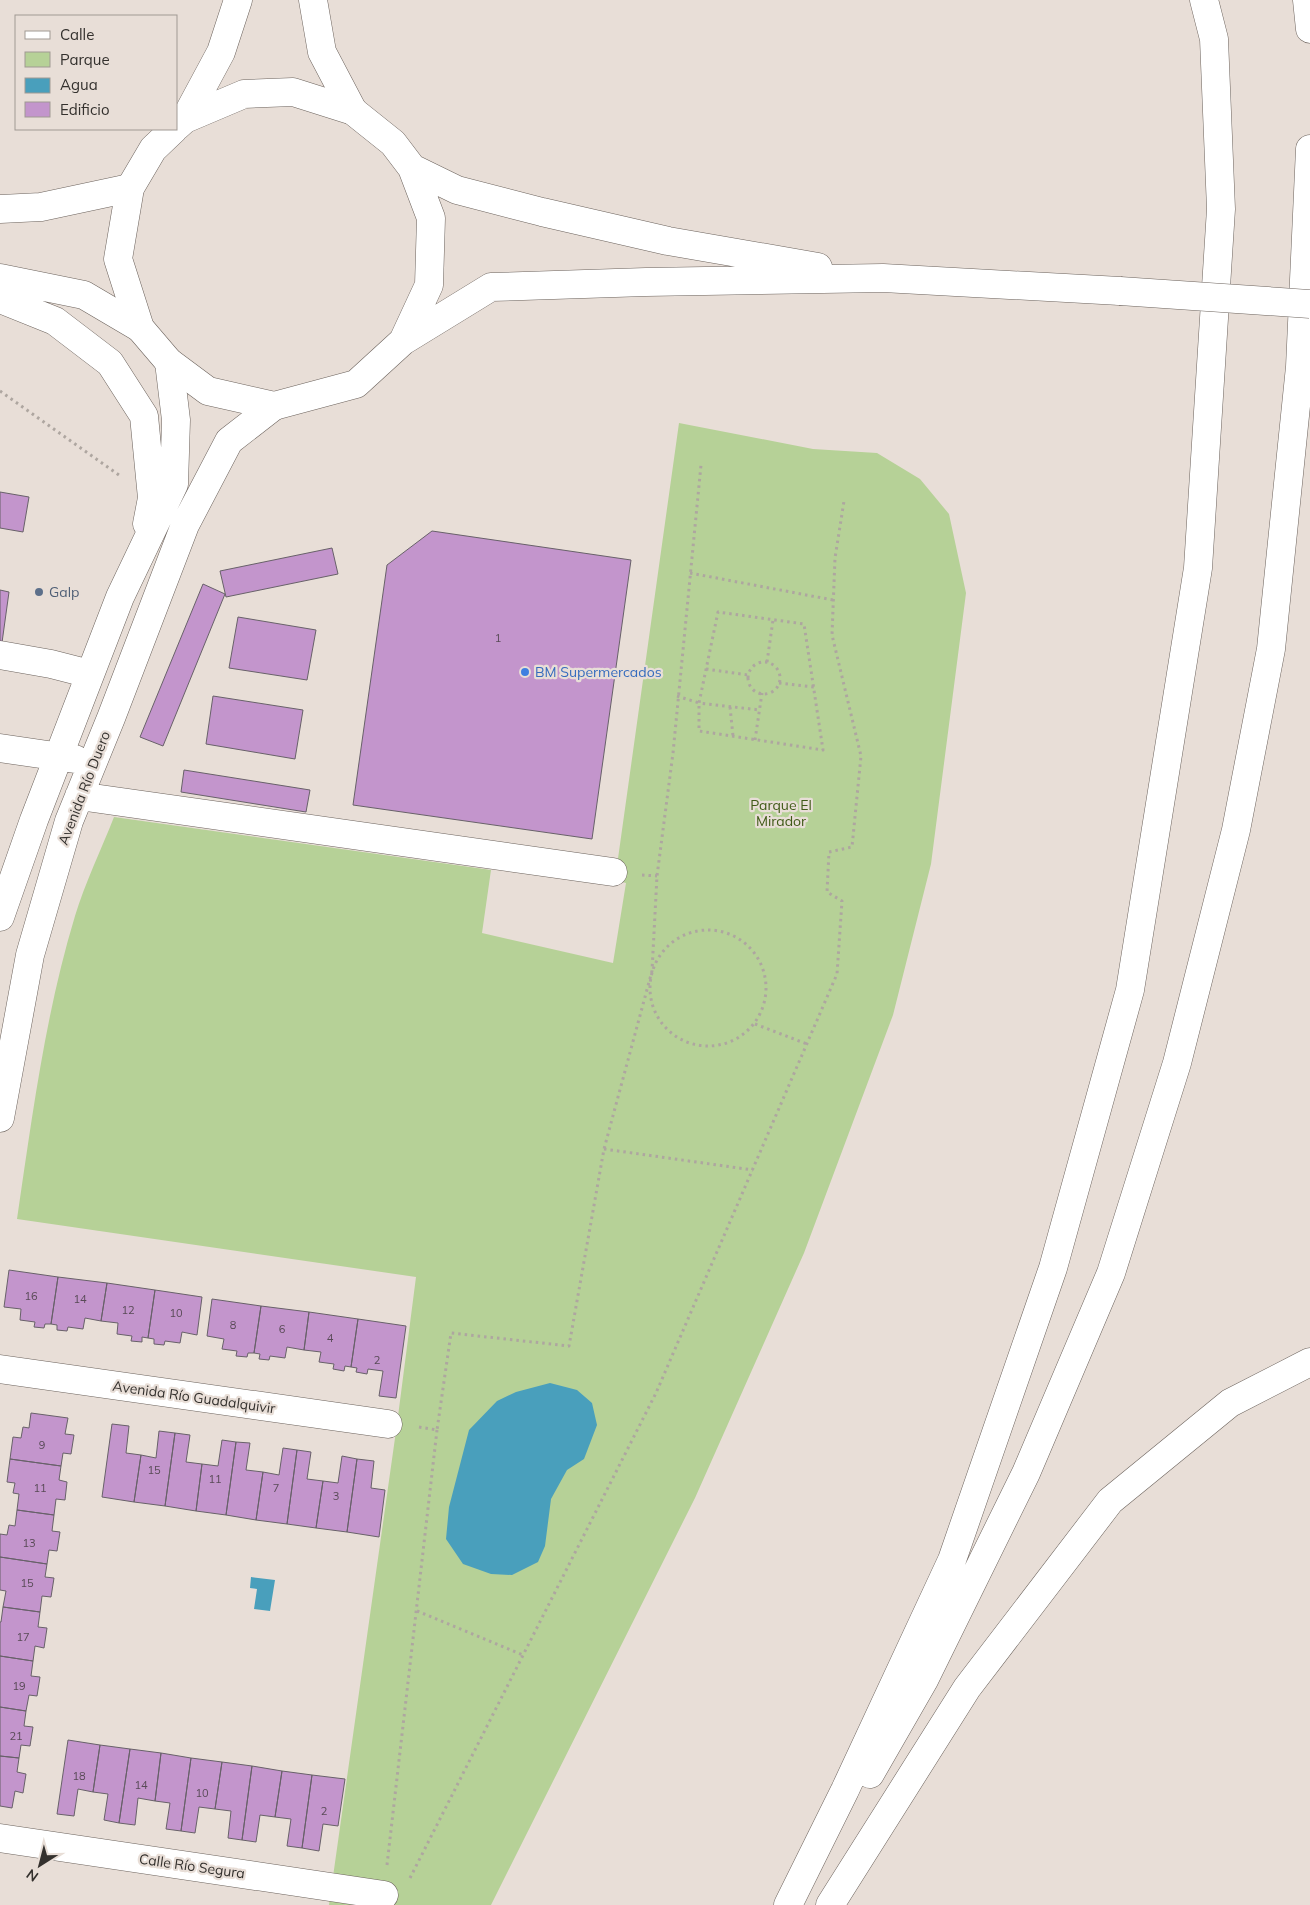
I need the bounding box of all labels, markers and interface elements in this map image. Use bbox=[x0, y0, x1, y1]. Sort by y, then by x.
legend bbox=[15, 15, 178, 130]
text: Calle bbox=[60, 25, 94, 44]
text: Parque bbox=[60, 50, 110, 69]
text: Agua bbox=[60, 75, 98, 94]
text: Edificio bbox=[60, 100, 110, 119]
place label: Galp bbox=[49, 583, 79, 601]
marker: Galp bbox=[33, 586, 45, 598]
house number: 1 bbox=[495, 631, 501, 645]
place label: BM Supermercados bbox=[535, 663, 662, 681]
marker: BM Supermercados bbox=[519, 666, 531, 678]
street label: Avenida Río Duero bbox=[54, 728, 114, 848]
park label: Parque El Mirador bbox=[750, 796, 812, 830]
house number: 16 bbox=[24, 1289, 38, 1303]
house number: 14 bbox=[73, 1292, 87, 1306]
house number: 12 bbox=[121, 1303, 135, 1317]
house number: 10 bbox=[169, 1306, 183, 1320]
house number: 8 bbox=[230, 1318, 237, 1332]
house number: 6 bbox=[279, 1322, 286, 1336]
house number: 4 bbox=[327, 1331, 334, 1345]
house number: 2 bbox=[374, 1353, 381, 1367]
street label: Avenida Río Guadalquivir bbox=[112, 1377, 277, 1417]
house number: 9 bbox=[39, 1438, 45, 1452]
house number: 15 bbox=[147, 1463, 161, 1477]
house number: 11 bbox=[208, 1472, 222, 1486]
house number: 11 bbox=[33, 1481, 47, 1495]
house number: 7 bbox=[273, 1481, 279, 1495]
house number: 3 bbox=[333, 1489, 339, 1503]
house number: 13 bbox=[22, 1536, 36, 1550]
house number: 15 bbox=[20, 1576, 34, 1590]
house number: 17 bbox=[16, 1630, 30, 1644]
house number: 19 bbox=[12, 1679, 26, 1693]
house number: 21 bbox=[9, 1729, 23, 1743]
house number: 18 bbox=[72, 1769, 86, 1783]
house number: 14 bbox=[134, 1778, 148, 1792]
house number: 10 bbox=[195, 1786, 209, 1800]
house number: 2 bbox=[321, 1804, 328, 1818]
north arrow bbox=[15, 1840, 65, 1890]
street label: Calle Río Segura bbox=[138, 1850, 246, 1882]
text: N bbox=[23, 1865, 42, 1886]

